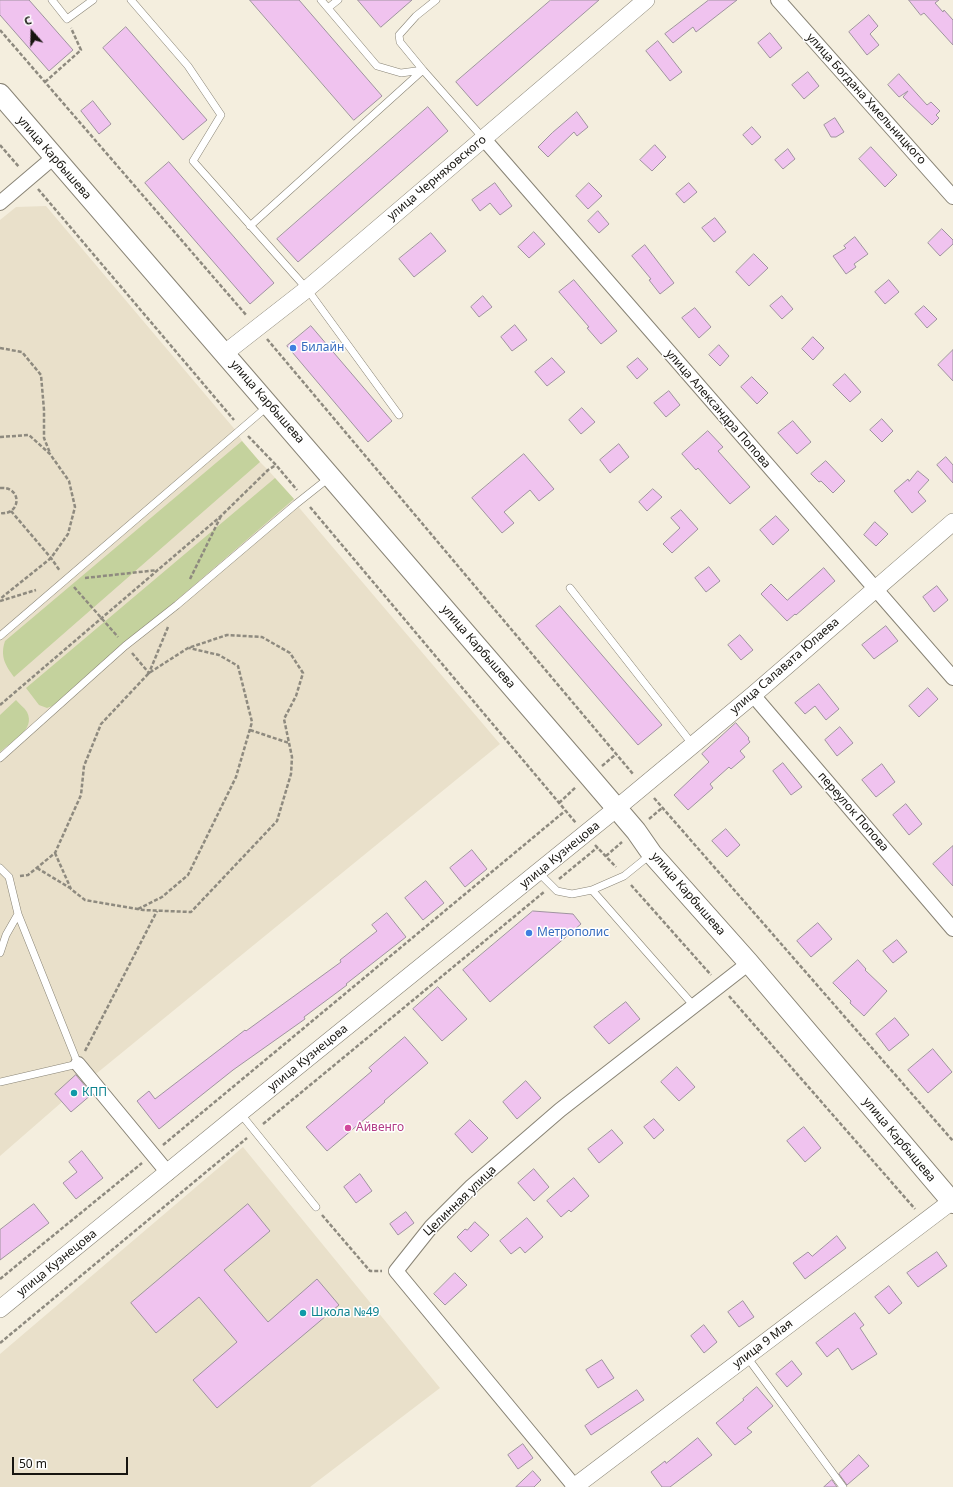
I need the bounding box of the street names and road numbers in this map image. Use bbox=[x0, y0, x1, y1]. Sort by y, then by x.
street label: улица Богдана Хмельницкого bbox=[803, 30, 929, 168]
street label: улица Карбышева bbox=[14, 113, 94, 203]
street label: улица Черняховского bbox=[385, 132, 489, 224]
street label: улица Александра Попова bbox=[662, 347, 774, 471]
street label: улица Карбышева bbox=[227, 357, 307, 447]
street label: улица Карбышева bbox=[438, 602, 518, 692]
street label: улица Салавата Юлаева bbox=[728, 615, 842, 717]
street label: переулок Попова bbox=[815, 769, 891, 855]
street label: улица Кузнецова bbox=[517, 818, 603, 892]
street label: улица Карбышева bbox=[648, 849, 728, 939]
street label: улица Кузнецова bbox=[265, 1021, 351, 1095]
street label: улица Карбышева bbox=[860, 1095, 938, 1185]
street label: Целинная улица bbox=[421, 1163, 499, 1239]
street label: улица Кузнецова bbox=[14, 1226, 100, 1300]
street label: улица 9 Мая bbox=[730, 1317, 796, 1371]

